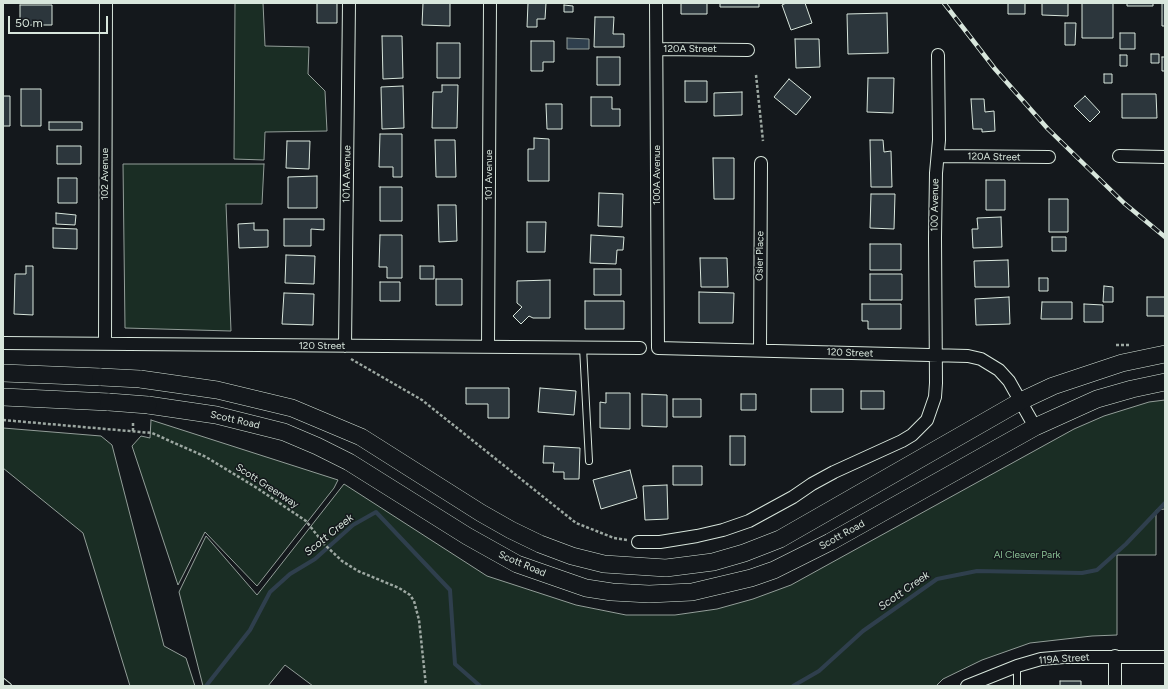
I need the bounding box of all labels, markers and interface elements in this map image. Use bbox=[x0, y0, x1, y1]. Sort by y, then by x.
scale bar bbox=[10, 8, 110, 34]
text: 50 m bbox=[15, 16, 43, 30]
street label: 120A Street bbox=[663, 43, 717, 55]
street label: 101A Avenue bbox=[340, 145, 354, 203]
street label: 100A Avenue bbox=[651, 145, 663, 205]
street label: 102 Avenue bbox=[99, 148, 111, 200]
street label: 101 Avenue bbox=[483, 150, 495, 200]
street label: 120A Street bbox=[967, 151, 1021, 163]
street label: 100 Avenue bbox=[929, 178, 941, 232]
street label: Osier Place bbox=[754, 231, 766, 281]
street label: 120 Street bbox=[299, 340, 345, 352]
street label: 120 Street bbox=[827, 346, 873, 360]
street label: Scott Road bbox=[209, 408, 261, 432]
street label: Scott Greenway bbox=[233, 461, 301, 511]
water label: Scott Creek bbox=[302, 511, 356, 559]
street label: Scott Road bbox=[817, 518, 867, 552]
street label: Scott Road bbox=[496, 549, 548, 579]
park label: Al Cleaver Park bbox=[994, 549, 1060, 561]
water label: Scott Creek bbox=[876, 569, 932, 613]
street label: 119A Street bbox=[1038, 651, 1090, 667]

